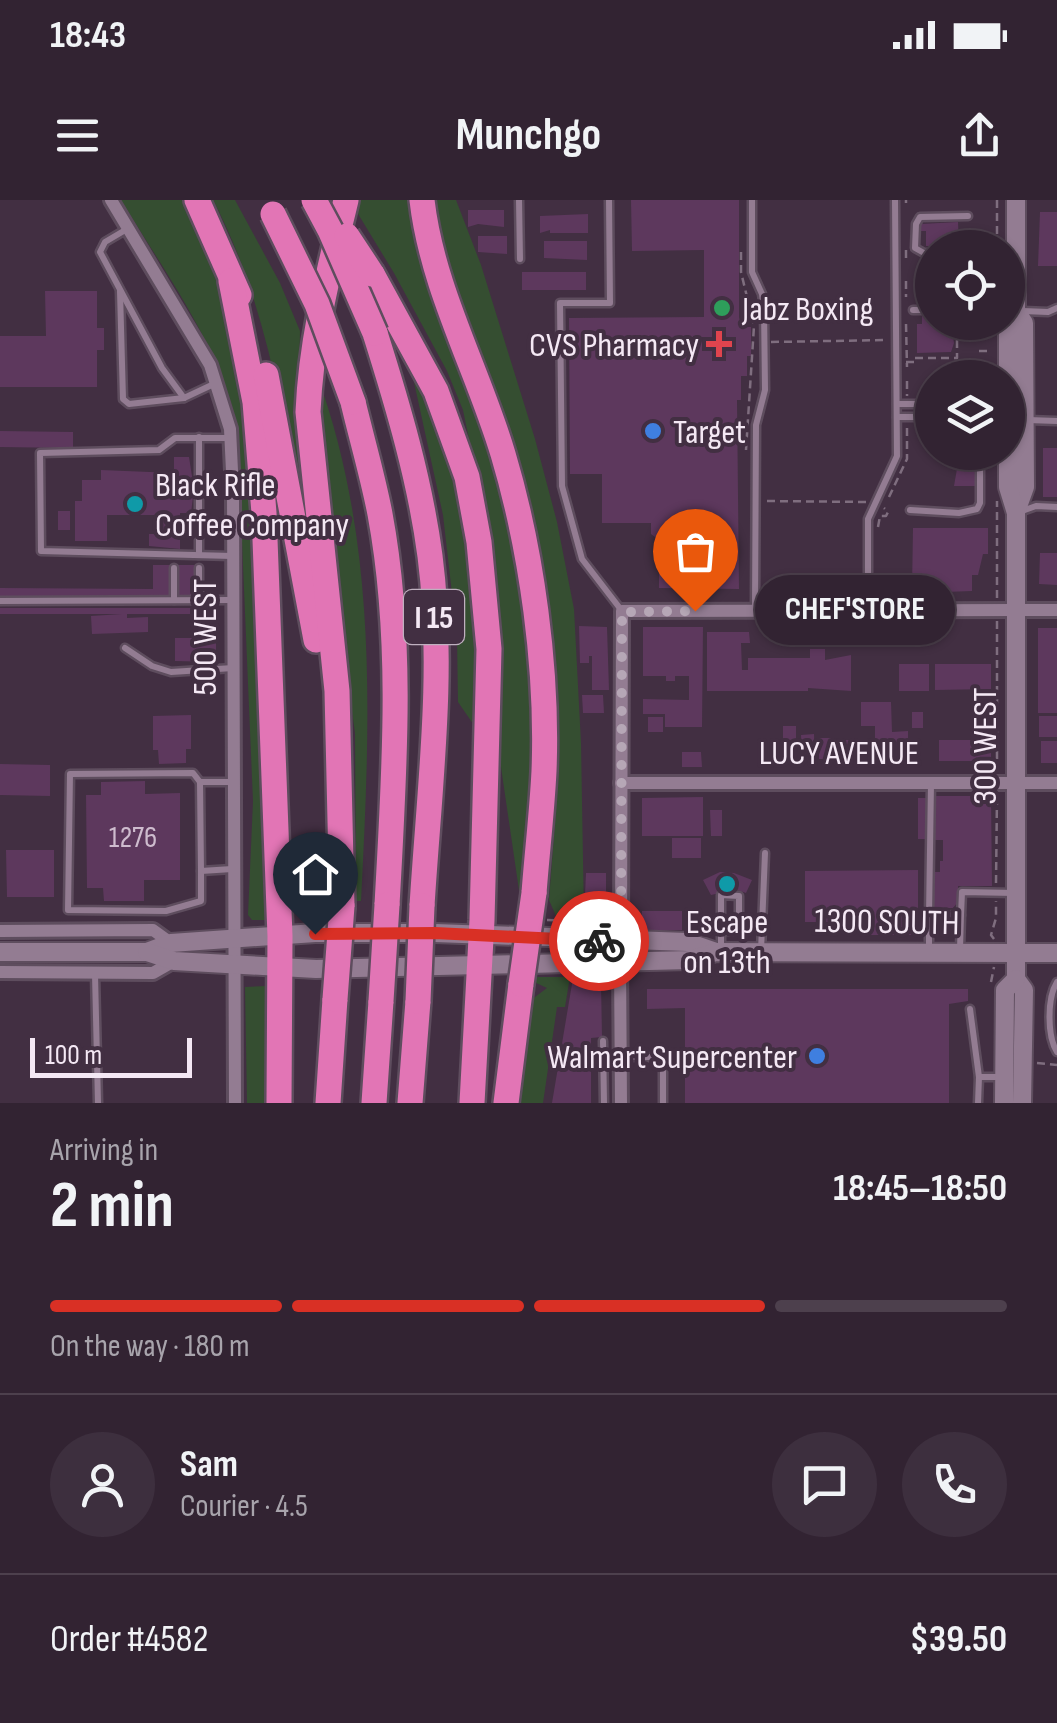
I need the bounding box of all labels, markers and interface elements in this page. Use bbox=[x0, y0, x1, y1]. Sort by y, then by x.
text: 18:43 bbox=[50, 13, 126, 58]
icon: menu bbox=[50, 108, 105, 163]
text: Munchgo bbox=[456, 108, 601, 163]
icon: share bbox=[952, 108, 1007, 163]
map controls bbox=[915, 230, 1025, 470]
button: locate bbox=[915, 230, 1025, 340]
place label: Jabz Boxing bbox=[741, 288, 873, 331]
marker: Jabz Boxing bbox=[711, 297, 733, 319]
place label: CVS Pharmacy bbox=[529, 324, 699, 367]
marker: CVS Pharmacy bbox=[708, 333, 730, 355]
button: layers bbox=[915, 360, 1025, 470]
place label: Target bbox=[673, 411, 746, 454]
marker: Target bbox=[642, 420, 664, 442]
place label: Black Rifle Coffee Company bbox=[155, 464, 349, 547]
marker: Black Rifle Coffee Company bbox=[124, 493, 146, 515]
pin bbox=[653, 509, 738, 612]
icon: bag bbox=[668, 524, 723, 579]
callout: CHEF'STORE bbox=[755, 576, 955, 646]
street label: 500 WEST bbox=[184, 579, 227, 695]
road number: I 15 bbox=[404, 590, 464, 644]
text: CHEF'STORE bbox=[785, 590, 925, 629]
street label: 300 WEST bbox=[964, 687, 1007, 805]
street label: LUCY AVENUE bbox=[759, 732, 919, 775]
house number: 1276 bbox=[109, 820, 157, 856]
pin bbox=[273, 832, 358, 935]
icon: home bbox=[288, 847, 343, 902]
marker: Escape on 13th bbox=[716, 873, 738, 895]
courier bbox=[549, 891, 649, 991]
street label: 1300 SOUTH bbox=[814, 900, 960, 945]
place label: Escape on 13th bbox=[683, 901, 771, 984]
icon: bike bbox=[572, 914, 627, 969]
scale bar bbox=[30, 1033, 192, 1078]
place label: Walmart Supercenter bbox=[547, 1036, 797, 1079]
text: 100 m bbox=[45, 1039, 102, 1072]
marker: Walmart Supercenter bbox=[806, 1045, 828, 1067]
text: Arriving in bbox=[50, 1131, 158, 1170]
text: 18:45–18:50 bbox=[833, 1166, 1007, 1211]
text: 2 min bbox=[50, 1168, 174, 1246]
text: On the way · 180 m bbox=[50, 1327, 249, 1366]
button: person bbox=[50, 1432, 155, 1537]
button: chat bbox=[772, 1432, 877, 1537]
button: phone bbox=[902, 1432, 1007, 1537]
text: Sam bbox=[180, 1442, 238, 1487]
text: Courier · 4.5 bbox=[180, 1487, 308, 1526]
text: Order #4582 bbox=[50, 1617, 209, 1662]
text: $39.50 bbox=[910, 1617, 1007, 1662]

